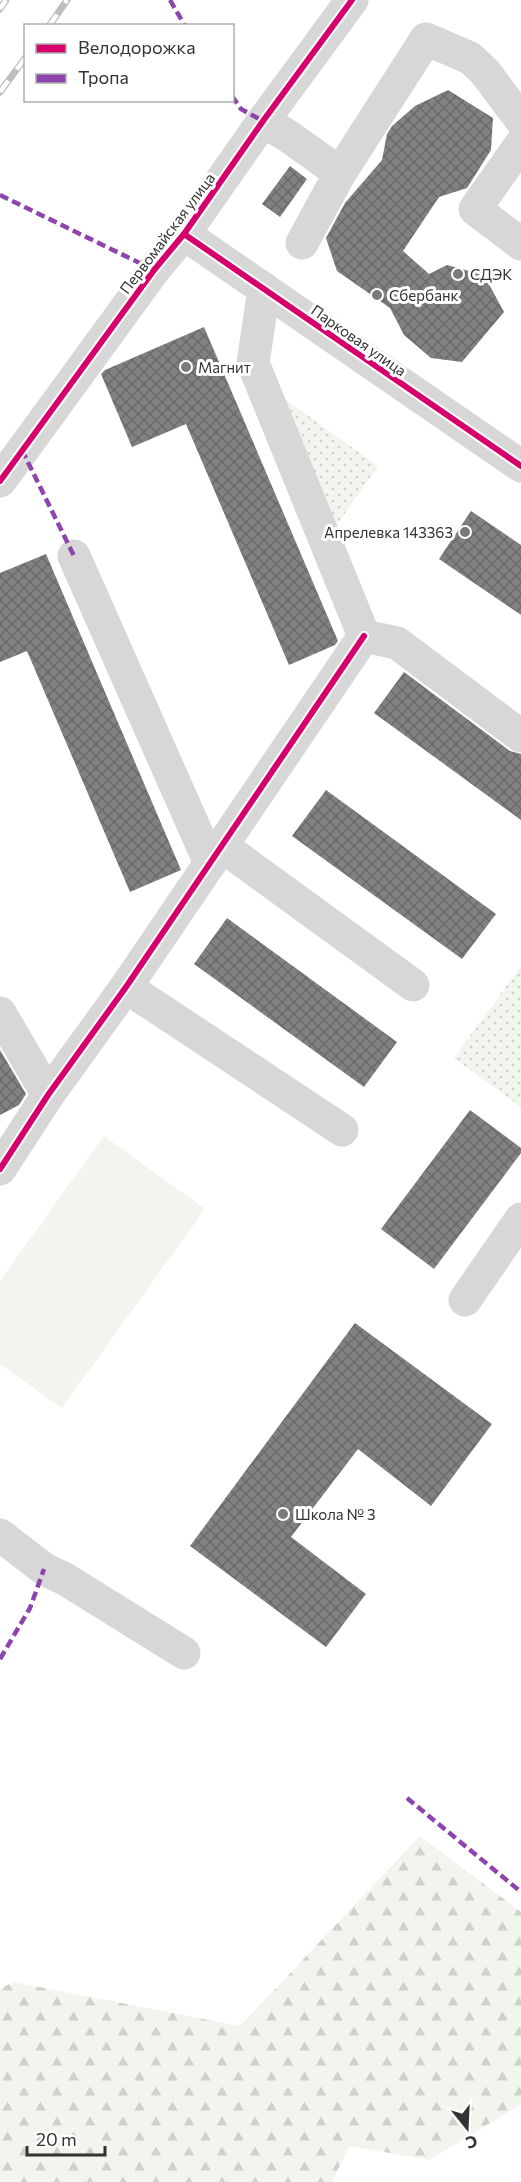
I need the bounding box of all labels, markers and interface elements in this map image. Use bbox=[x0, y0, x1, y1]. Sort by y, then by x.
legend bbox=[24, 24, 234, 102]
text: Велодорожка bbox=[78, 36, 196, 58]
text: Тропа bbox=[78, 66, 129, 88]
street label: Первомайская улица bbox=[116, 169, 218, 297]
place label: СДЭК bbox=[470, 265, 512, 283]
marker: СДЭК bbox=[451, 267, 465, 281]
place label: Сбербанк bbox=[389, 286, 459, 304]
marker: Сбербанк bbox=[370, 288, 384, 302]
street label: Парковая улица bbox=[308, 301, 410, 379]
place label: Магнит bbox=[198, 358, 251, 376]
marker: Магнит bbox=[179, 360, 193, 374]
place label: Апрелевка 143363 bbox=[324, 523, 453, 541]
marker: Апрелевка 143363 bbox=[458, 525, 472, 539]
place label: Школа № 3 bbox=[295, 1505, 376, 1523]
marker: Школа № 3 bbox=[276, 1507, 290, 1521]
north arrow bbox=[437, 2098, 497, 2158]
scale bar bbox=[27, 2119, 105, 2157]
text: 20 m bbox=[36, 2128, 77, 2150]
text: С bbox=[464, 2132, 480, 2153]

